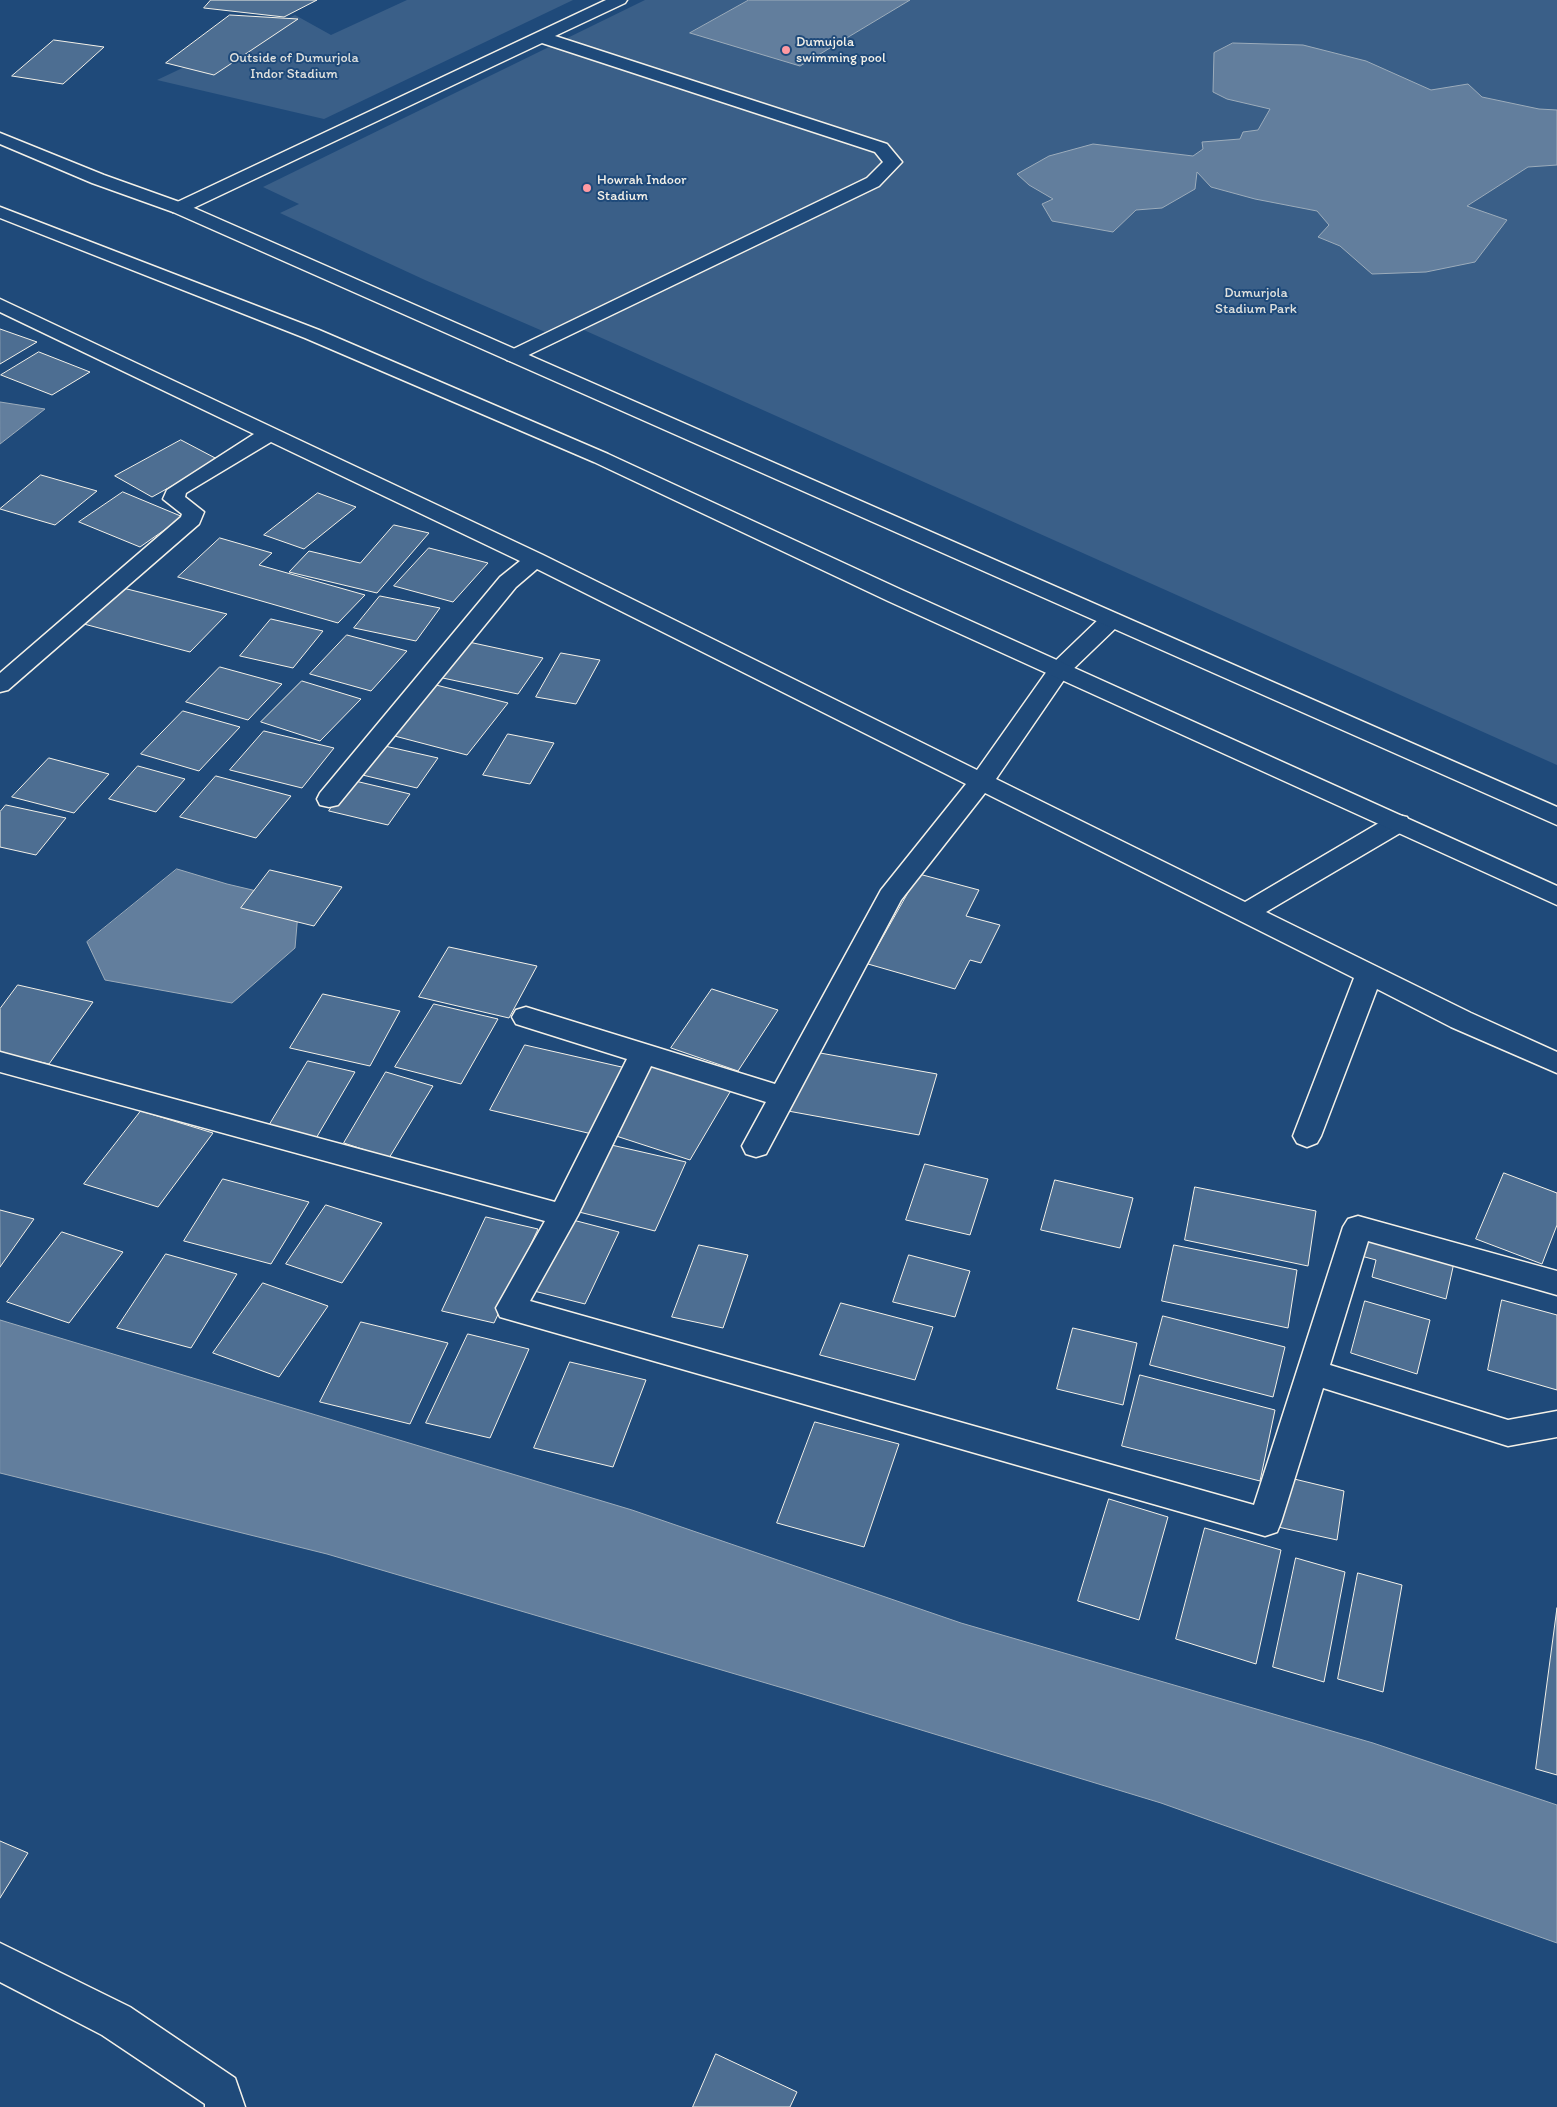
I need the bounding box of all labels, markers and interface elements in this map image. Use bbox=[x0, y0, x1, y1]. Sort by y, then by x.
place label: Dumujola swimming pool bbox=[796, 34, 886, 66]
marker: Dumujola swimming pool bbox=[780, 44, 792, 56]
park label: Outside of Dumurjola Indor Stadium bbox=[229, 50, 359, 82]
place label: Howrah Indoor Stadium bbox=[597, 172, 687, 204]
marker: Howrah Indoor Stadium bbox=[581, 182, 593, 194]
park label: Dumurjola Stadium Park bbox=[1215, 285, 1297, 318]

